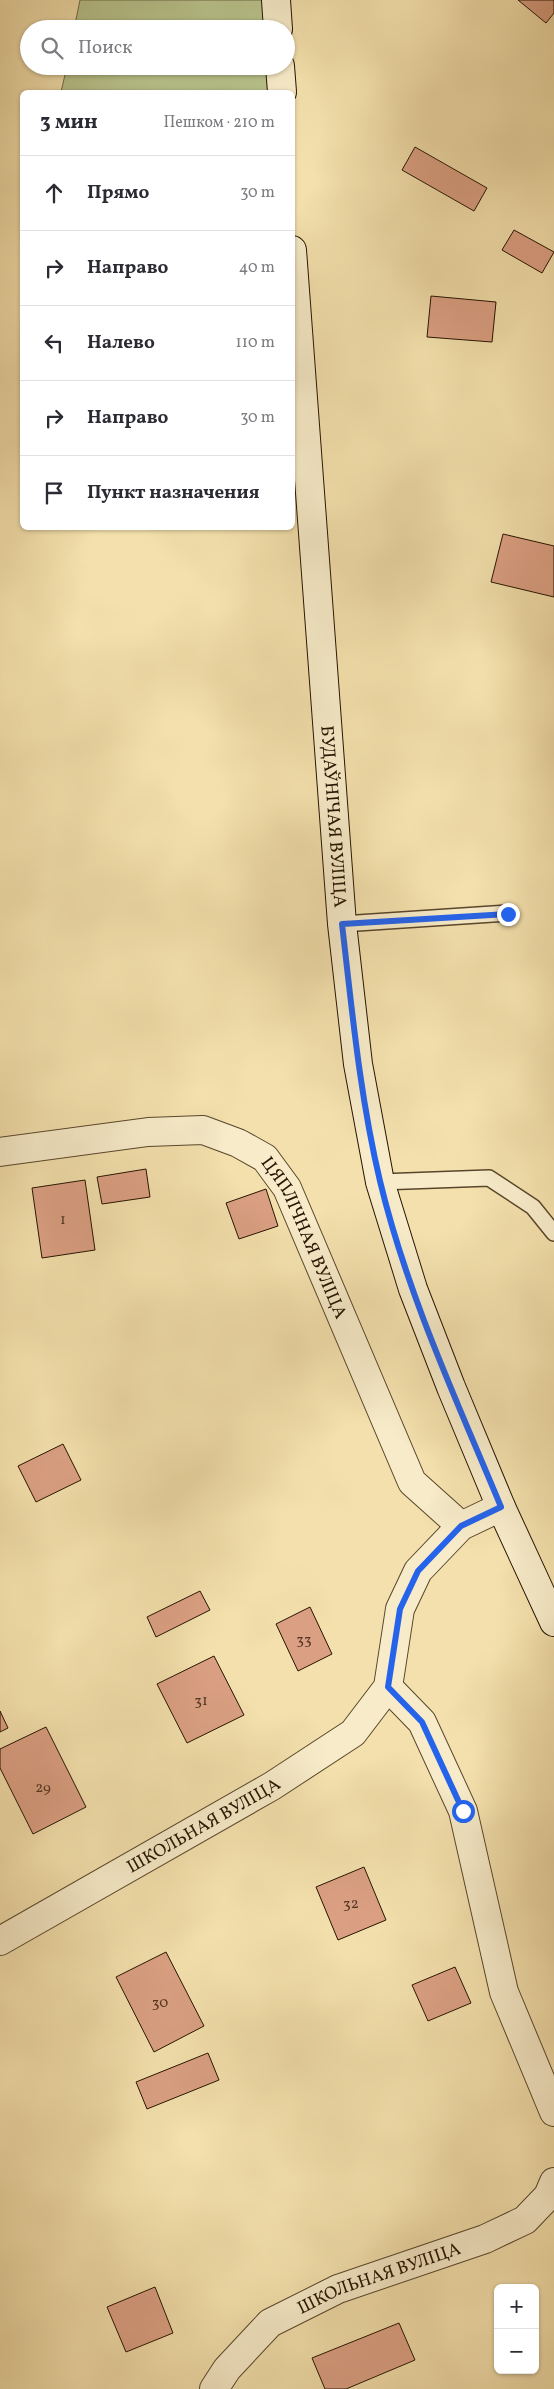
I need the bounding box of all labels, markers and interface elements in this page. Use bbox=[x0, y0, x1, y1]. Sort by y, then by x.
search box bbox=[20, 20, 295, 75]
icon: search bbox=[38, 34, 66, 62]
text: Поиск bbox=[78, 35, 132, 61]
text: 3 мин bbox=[40, 108, 98, 137]
text: Пешком · 210 m bbox=[163, 112, 275, 134]
icon: ahead bbox=[40, 179, 68, 207]
text: Прямо bbox=[87, 180, 149, 206]
text: 30 m bbox=[240, 182, 275, 204]
icon: right bbox=[40, 254, 68, 282]
text: Направо bbox=[87, 255, 169, 281]
text: 40 m bbox=[239, 257, 275, 279]
icon: left bbox=[40, 329, 68, 357]
text: Налево bbox=[87, 330, 155, 356]
text: 110 m bbox=[236, 332, 275, 354]
icon: right bbox=[40, 404, 68, 432]
text: Направо bbox=[87, 405, 169, 431]
text: 30 m bbox=[240, 407, 275, 429]
icon: arrive bbox=[40, 479, 68, 507]
text: Пункт назначения bbox=[87, 480, 260, 506]
street label: БУДАЎНІЧАЯ ВУЛІЦА bbox=[313, 725, 352, 909]
route end bbox=[497, 903, 520, 926]
street label: ЦЯПЛІЧНАЯ ВУЛІЦА bbox=[254, 1152, 352, 1323]
house number: 1 bbox=[60, 1210, 66, 1231]
house number: 33 bbox=[296, 1630, 312, 1651]
house number: 31 bbox=[194, 1691, 208, 1712]
street label: ШКОЛЬНАЯ ВУЛІЦА bbox=[123, 1772, 286, 1880]
house number: 29 bbox=[35, 1778, 51, 1799]
route start bbox=[452, 1800, 475, 1823]
house number: 32 bbox=[343, 1894, 359, 1915]
house number: 30 bbox=[152, 1993, 168, 2014]
street label: ШКОЛЬНАЯ ВУЛІЦА bbox=[293, 2237, 465, 2321]
map controls bbox=[494, 2284, 539, 2374]
button: + bbox=[494, 2284, 539, 2329]
button: − bbox=[494, 2329, 539, 2374]

